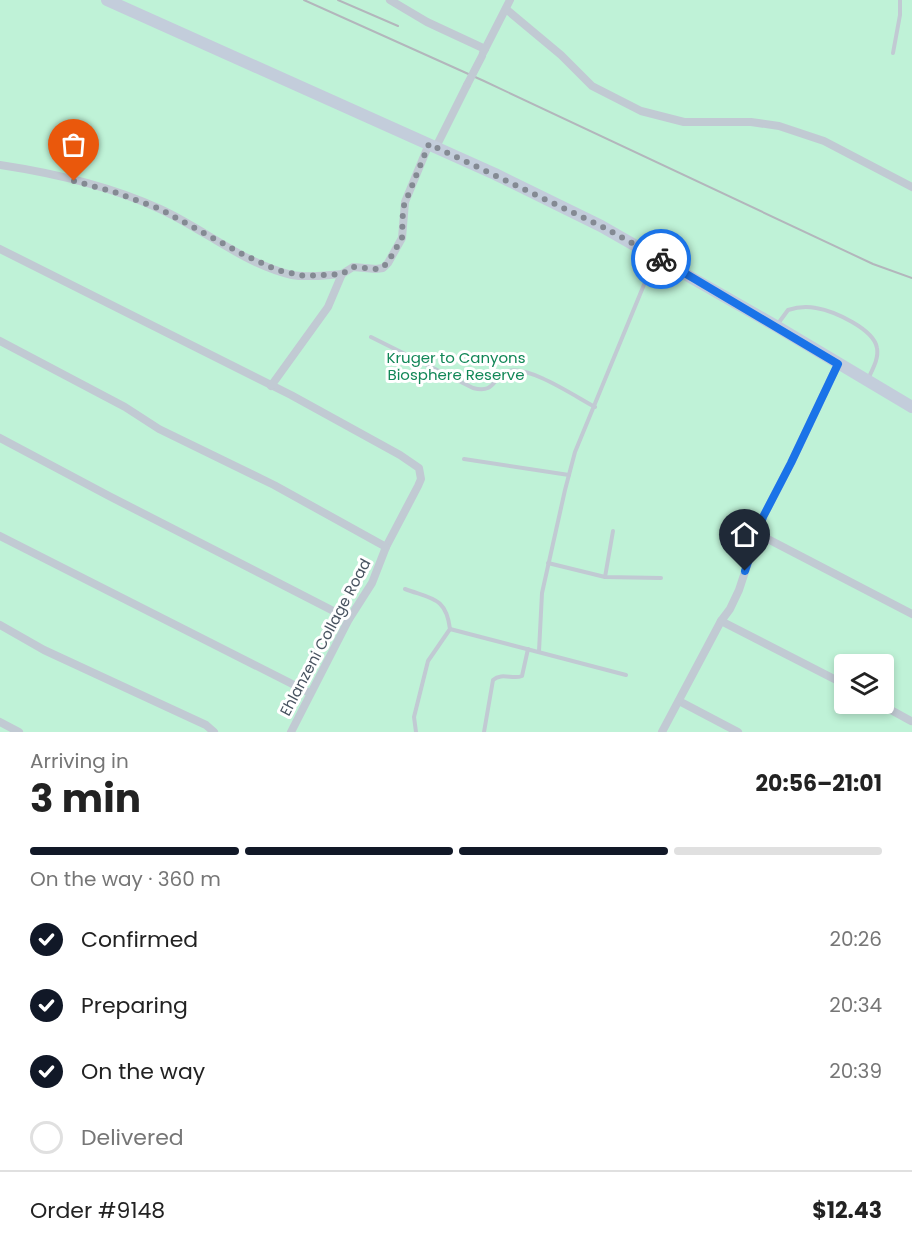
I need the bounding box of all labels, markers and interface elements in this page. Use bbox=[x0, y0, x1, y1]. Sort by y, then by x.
pin bbox=[48, 119, 99, 181]
icon: bag bbox=[57, 128, 90, 161]
courier bbox=[631, 229, 691, 289]
icon: bike bbox=[645, 243, 678, 276]
park label: Kruger to Canyons Biosphere Reserve bbox=[386, 347, 526, 385]
pin bbox=[719, 509, 770, 571]
icon: home bbox=[728, 518, 761, 551]
street label: Ehlanzeni Collage Road bbox=[275, 555, 375, 719]
map controls bbox=[834, 654, 894, 714]
button: layers bbox=[834, 654, 894, 714]
text: Arriving in bbox=[30, 747, 129, 775]
text: 20:56–21:01 bbox=[756, 768, 882, 799]
text: 3 min bbox=[30, 771, 141, 826]
text: On the way · 360 m bbox=[30, 865, 221, 893]
icon: check bbox=[30, 923, 63, 956]
text: Confirmed bbox=[81, 924, 198, 955]
text: 20:26 bbox=[829, 925, 882, 953]
icon: check bbox=[30, 989, 63, 1022]
text: Preparing bbox=[81, 990, 188, 1021]
text: 20:34 bbox=[829, 991, 882, 1019]
icon: check bbox=[30, 1055, 63, 1088]
text: On the way bbox=[81, 1056, 205, 1087]
text: 20:39 bbox=[829, 1057, 882, 1085]
text: Delivered bbox=[81, 1122, 184, 1153]
text: Order #9148 bbox=[30, 1195, 165, 1226]
text: $12.43 bbox=[812, 1195, 882, 1226]

